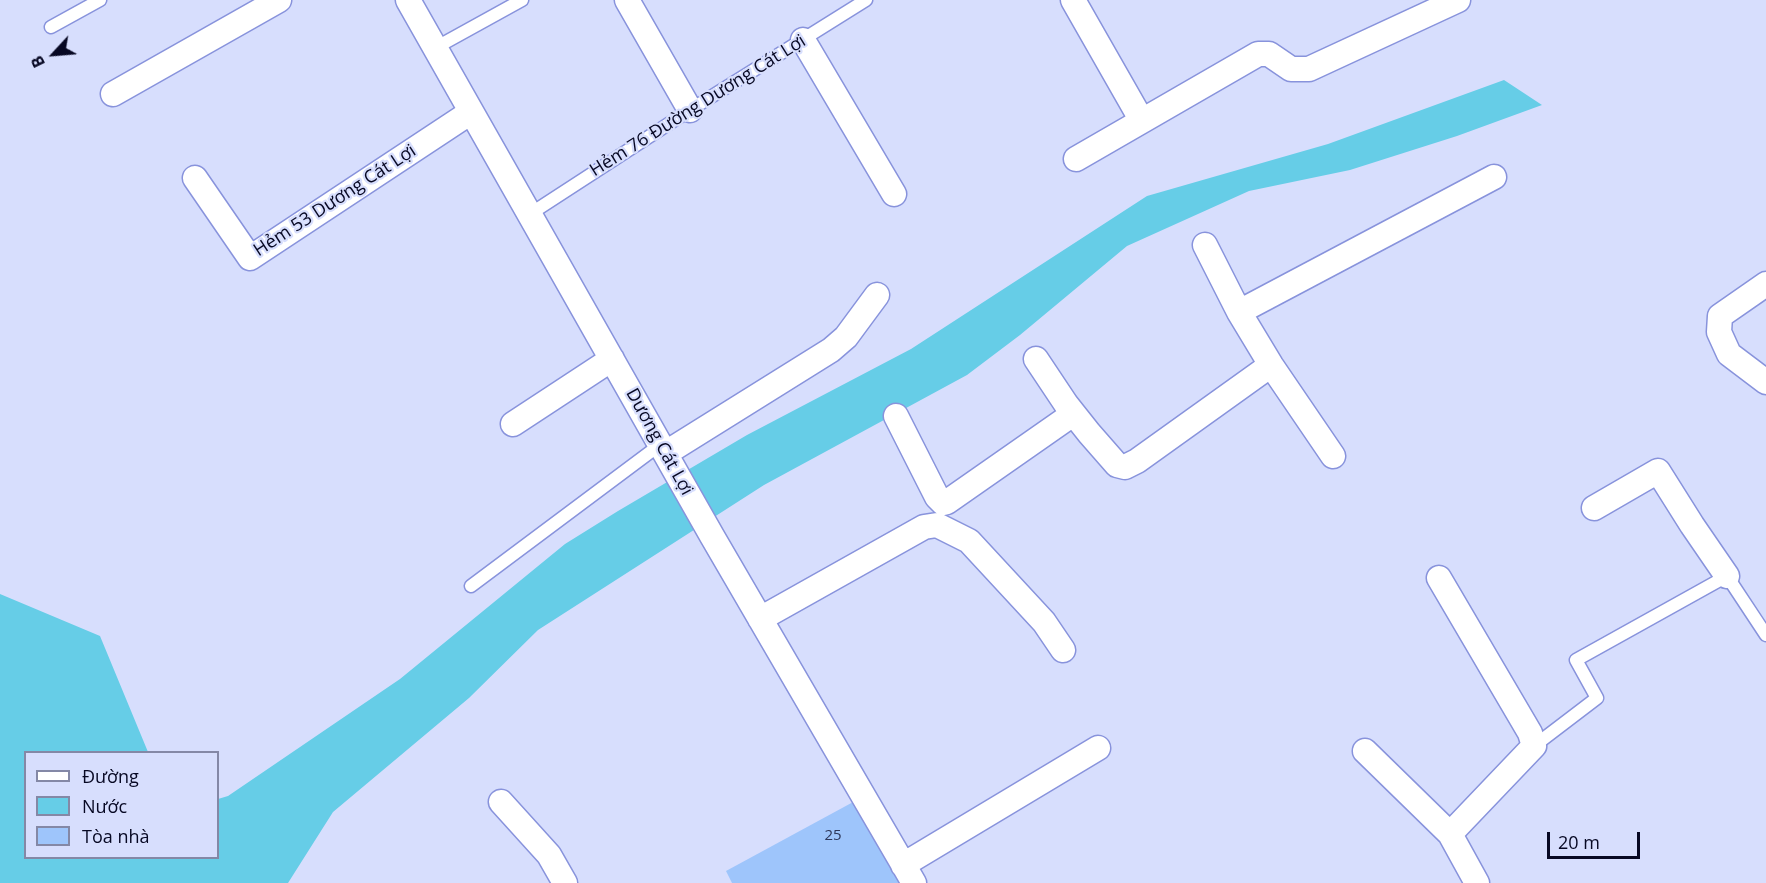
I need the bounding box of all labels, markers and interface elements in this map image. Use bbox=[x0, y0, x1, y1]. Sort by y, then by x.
north arrow bbox=[24, 24, 84, 84]
street label: Hẻm 76 Đường Dương Cát Lợi bbox=[586, 31, 810, 181]
text: B bbox=[26, 52, 50, 72]
street label: Hẻm 53 Dương Cát Lợi bbox=[250, 141, 420, 261]
street label: Dương Cát Lợi bbox=[621, 385, 697, 499]
legend bbox=[24, 751, 219, 859]
text: Đường bbox=[82, 764, 139, 788]
text: Nước bbox=[82, 794, 127, 818]
scale bar bbox=[1550, 820, 1643, 858]
text: Tòa nhà bbox=[82, 824, 150, 848]
house number: 25 bbox=[824, 827, 842, 845]
text: 20 m bbox=[1558, 830, 1600, 854]

